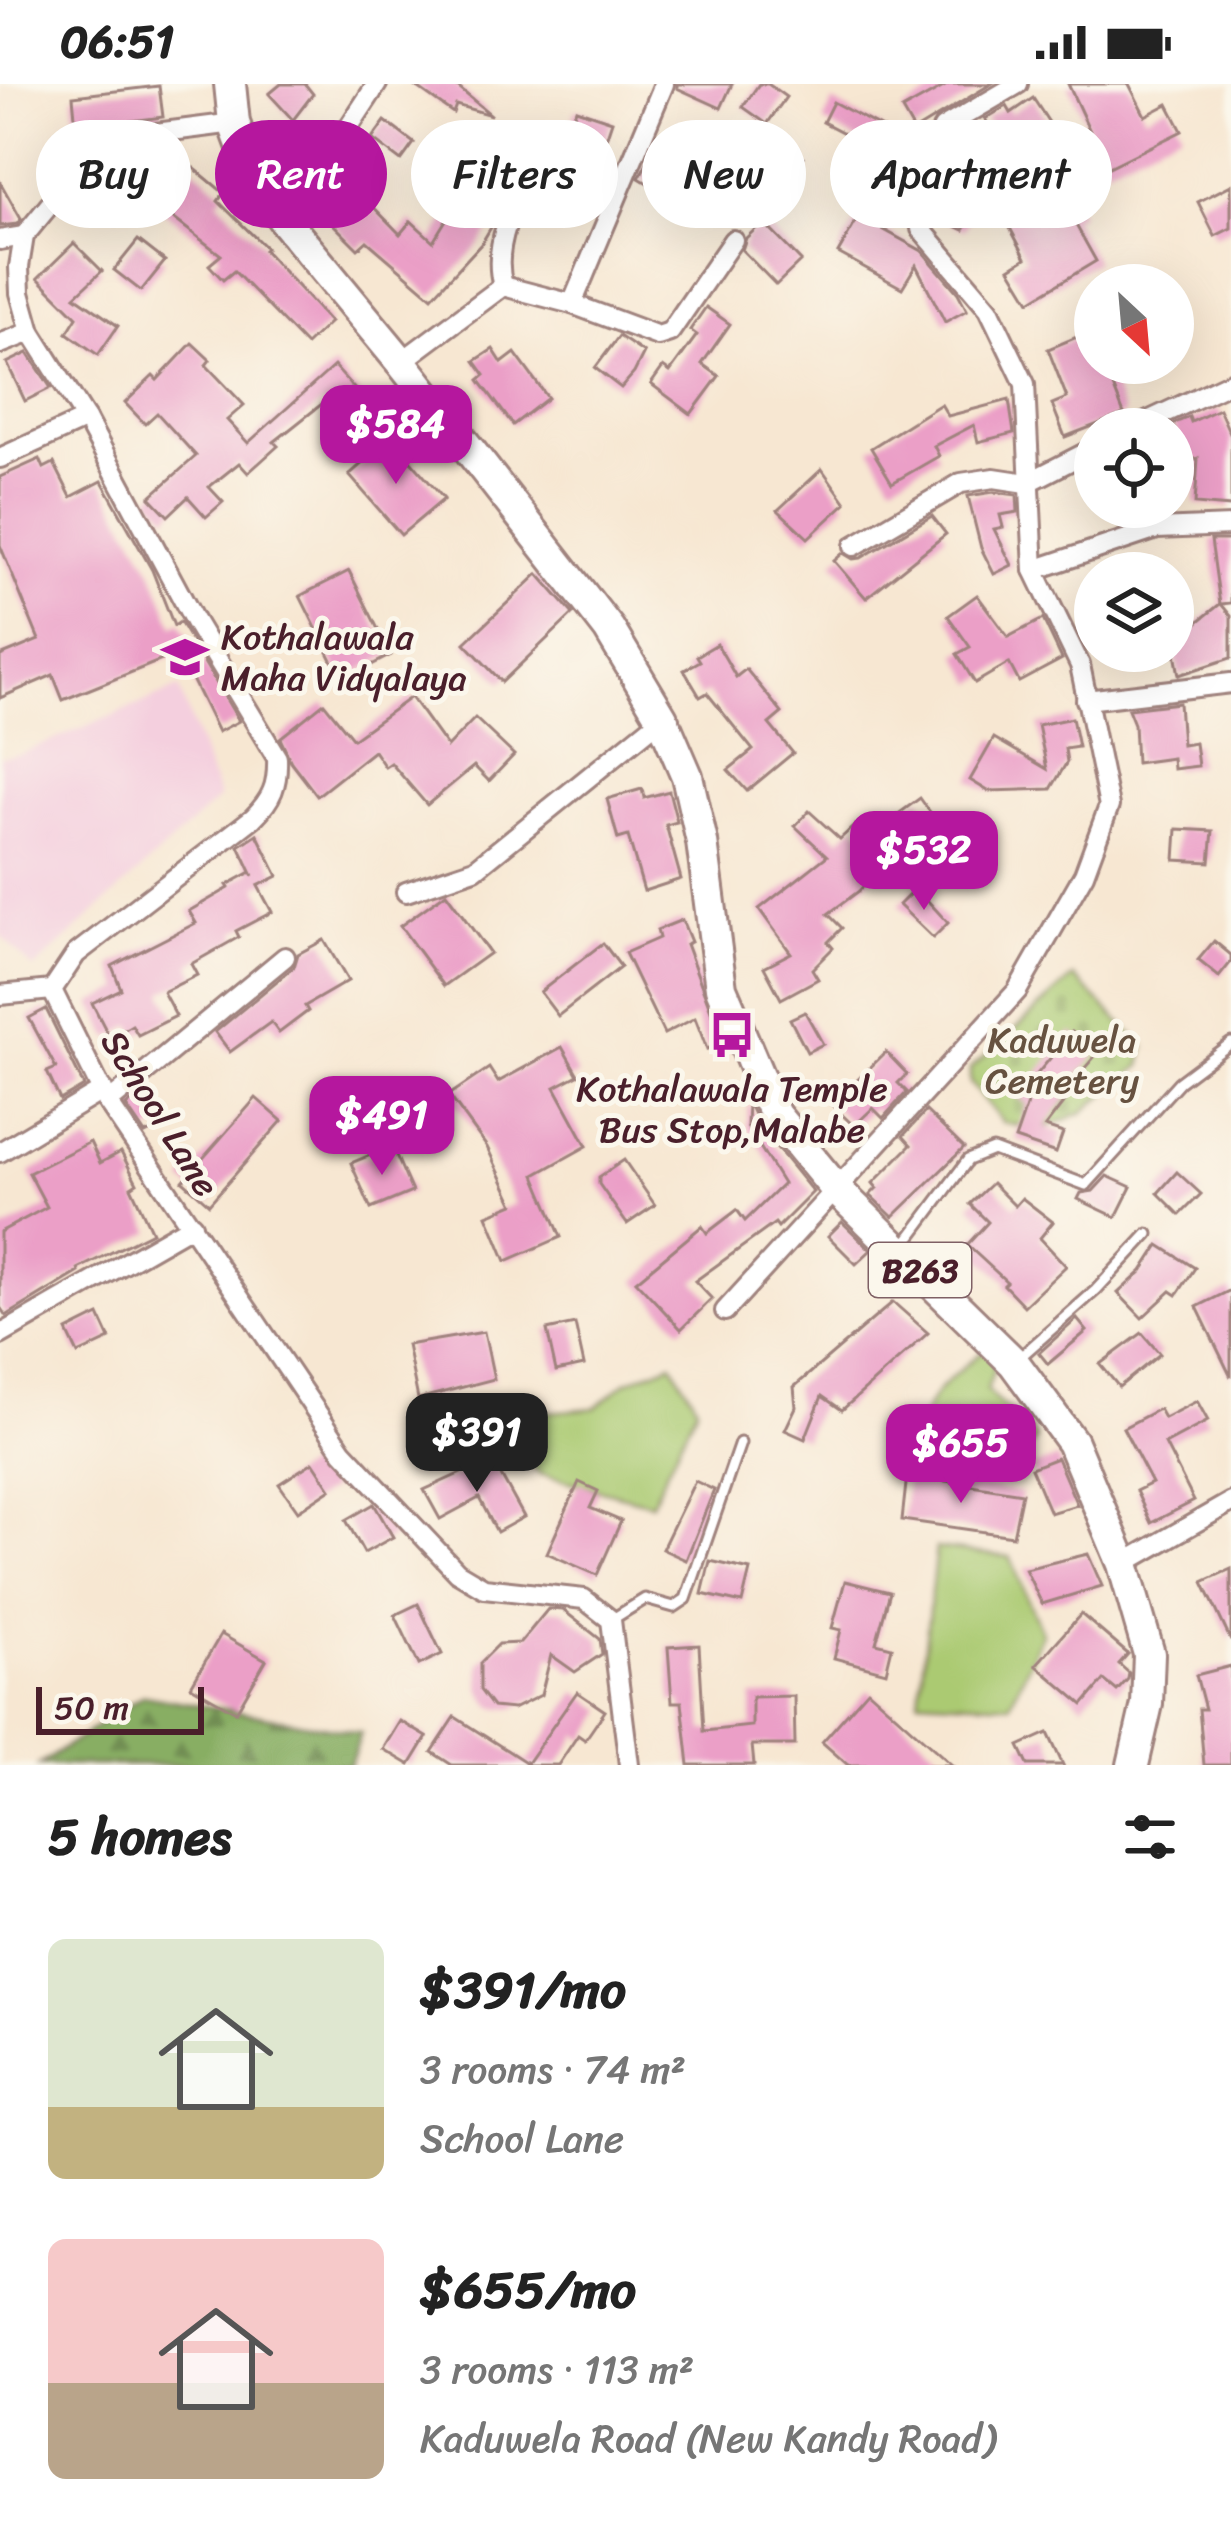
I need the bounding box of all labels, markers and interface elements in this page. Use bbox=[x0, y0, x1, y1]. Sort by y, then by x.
text: 06:51 bbox=[60, 2, 174, 82]
chip: Buy bbox=[36, 120, 191, 228]
chip: Rent bbox=[215, 120, 387, 228]
chip: Filters bbox=[411, 120, 618, 228]
chip: New bbox=[642, 120, 806, 228]
chip: Apartment bbox=[830, 120, 1112, 228]
north arrow bbox=[1074, 264, 1194, 384]
map controls bbox=[1074, 264, 1194, 672]
pin: $584 bbox=[325, 385, 467, 487]
text: $584 bbox=[347, 389, 445, 458]
button: locate bbox=[1074, 408, 1194, 528]
button: layers bbox=[1074, 552, 1194, 672]
place label: Kothalawala Maha Vidyalaya bbox=[221, 605, 467, 710]
school or university icon: Kothalawala Maha Vidyalaya bbox=[160, 632, 210, 682]
pin: $532 bbox=[853, 811, 995, 913]
text: $532 bbox=[877, 815, 971, 884]
park label: Kaduwela Cemetery bbox=[985, 1008, 1139, 1113]
bus stop icon: Kothalawala Temple Bus Stop,Malabe bbox=[707, 1010, 757, 1060]
street label: School Lane bbox=[83, 1017, 237, 1210]
place label: Kothalawala Temple Bus Stop,Malabe bbox=[576, 1057, 888, 1162]
pin: $491 bbox=[311, 1076, 453, 1178]
text: $491 bbox=[336, 1080, 428, 1149]
road number: B263 bbox=[869, 1243, 971, 1297]
pin: $391 bbox=[406, 1393, 548, 1495]
text: $391 bbox=[433, 1397, 521, 1466]
pin: $655 bbox=[890, 1404, 1032, 1506]
text: $655 bbox=[913, 1408, 1009, 1477]
text: 50 m bbox=[54, 1679, 129, 1737]
scale bar bbox=[36, 1681, 204, 1734]
text: 5 homes bbox=[48, 1792, 231, 1882]
icon: filters bbox=[1117, 1804, 1183, 1870]
text: $391/mo bbox=[420, 1945, 626, 2035]
icon: home bbox=[144, 1987, 288, 2131]
text: 3 rooms · 74 m² bbox=[420, 2035, 686, 2104]
text: School Lane bbox=[420, 2104, 624, 2173]
text: $655/mo bbox=[420, 2245, 636, 2335]
icon: home bbox=[144, 2287, 288, 2431]
text: 3 rooms · 113 m² bbox=[420, 2335, 694, 2404]
text: Kaduwela Road (New Kandy Road) bbox=[420, 2404, 996, 2473]

